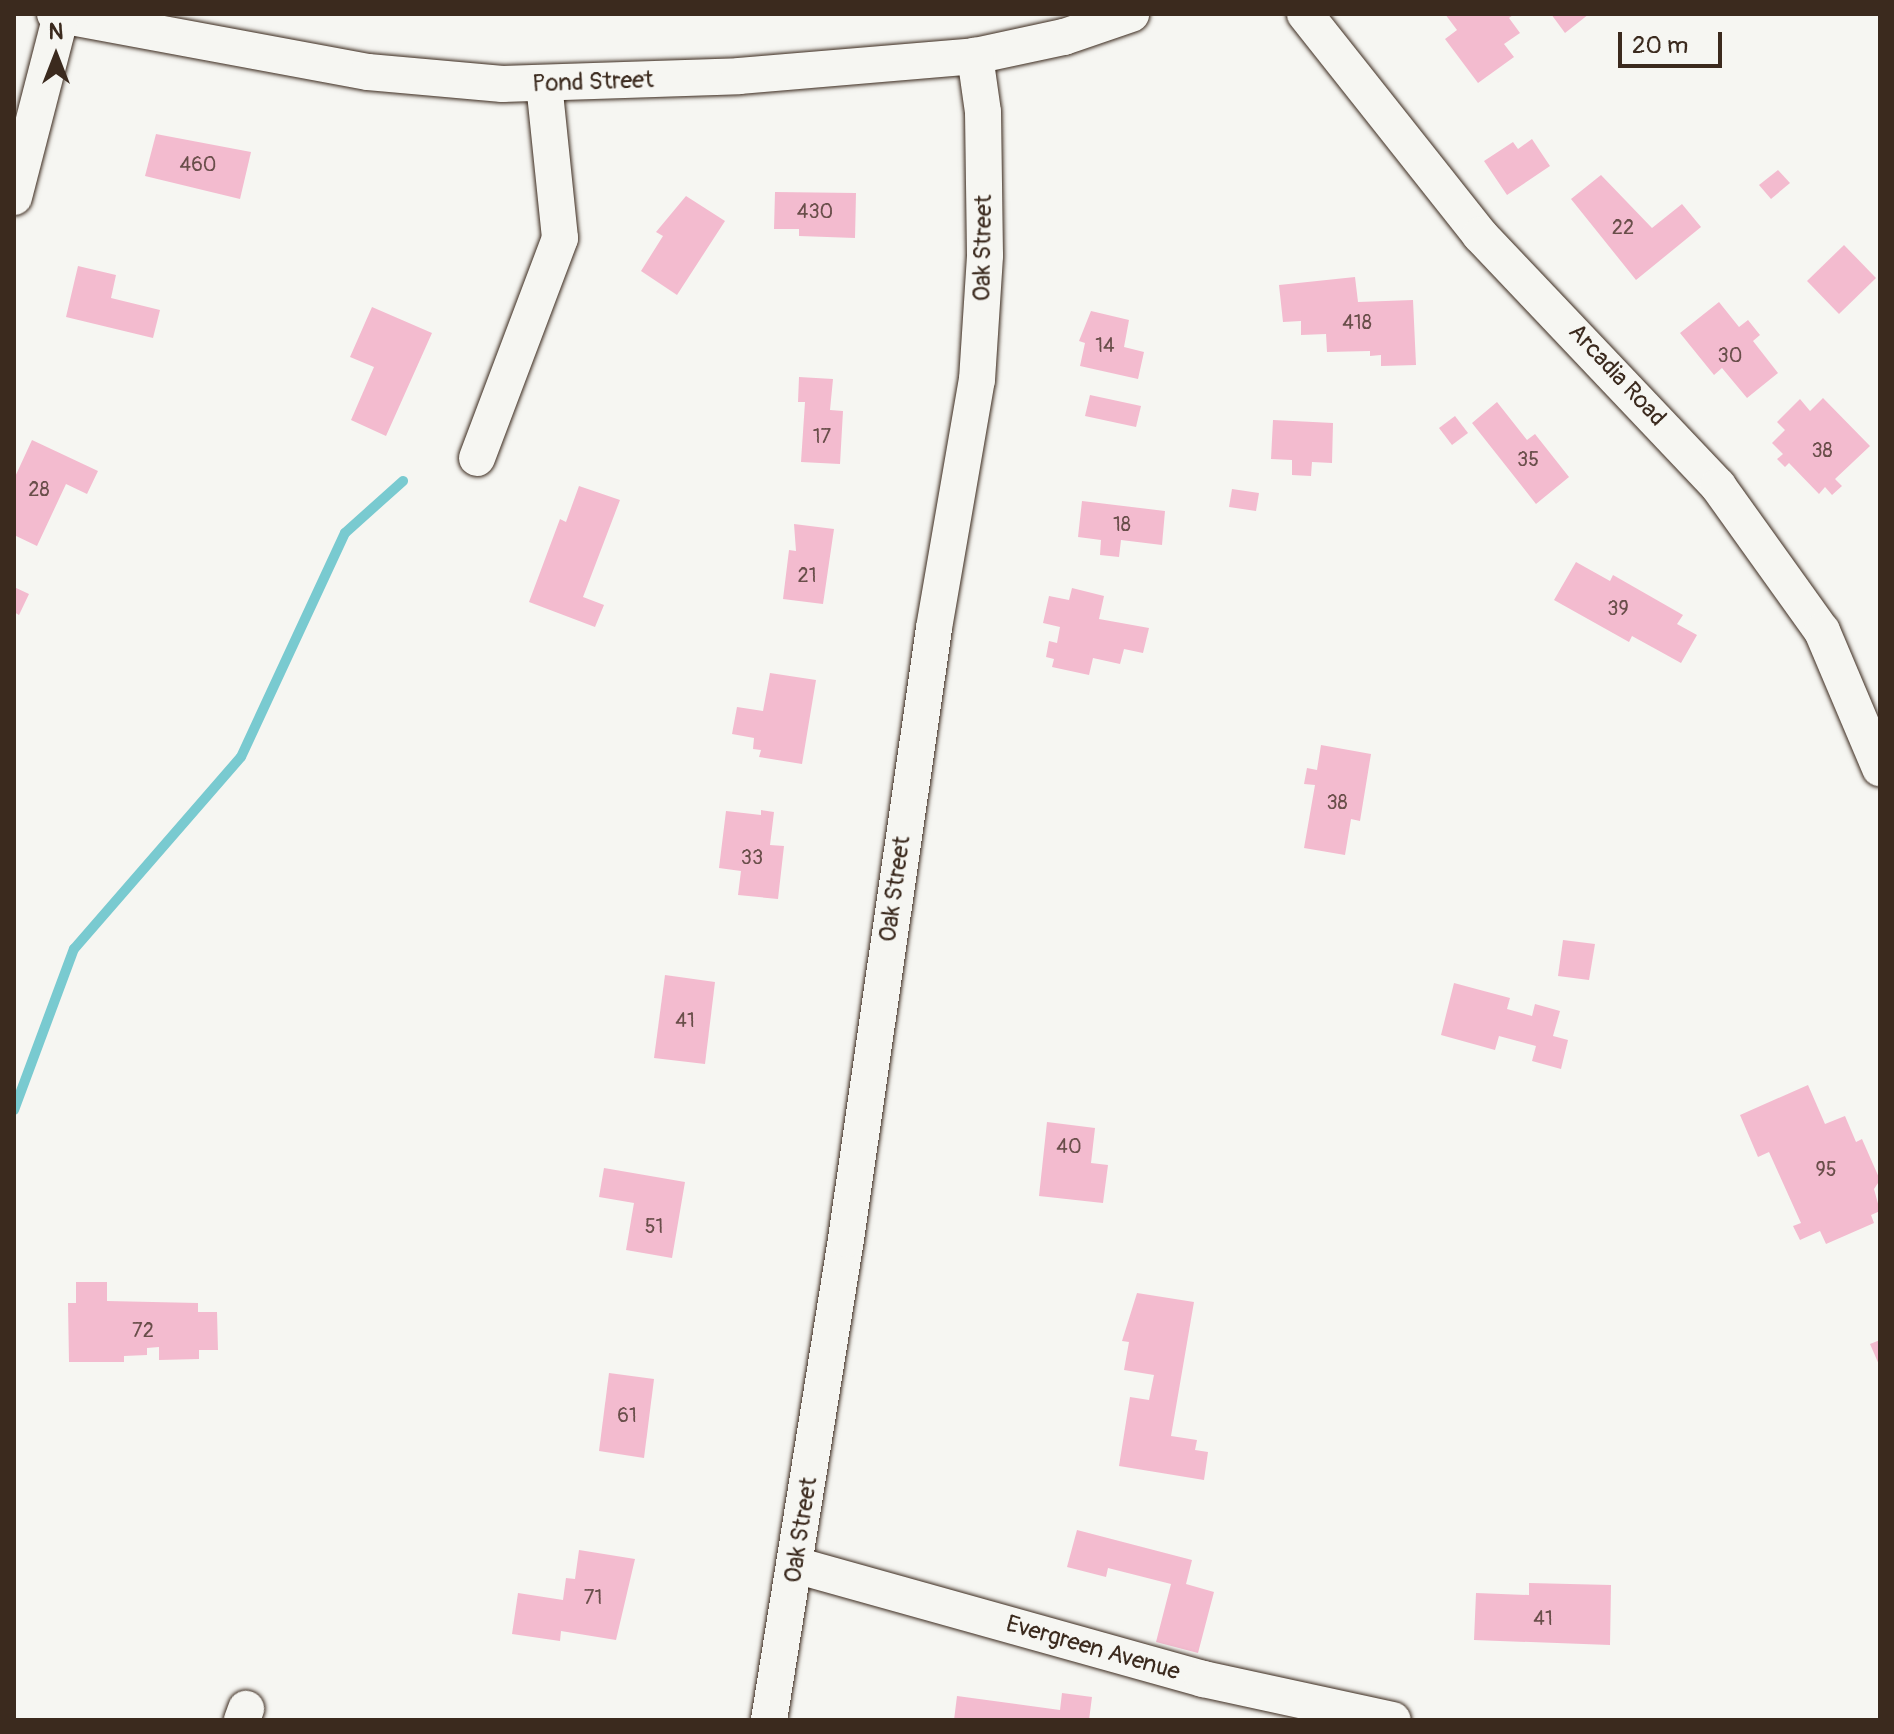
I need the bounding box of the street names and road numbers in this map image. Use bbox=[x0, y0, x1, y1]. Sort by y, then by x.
street label: Pond Street bbox=[532, 65, 654, 99]
street label: Oak Street bbox=[968, 194, 998, 302]
street label: Arcadia Road bbox=[1562, 318, 1672, 432]
street label: Oak Street bbox=[873, 834, 917, 944]
street label: Oak Street bbox=[778, 1475, 824, 1585]
street label: Evergreen Avenue bbox=[1003, 1609, 1183, 1687]

